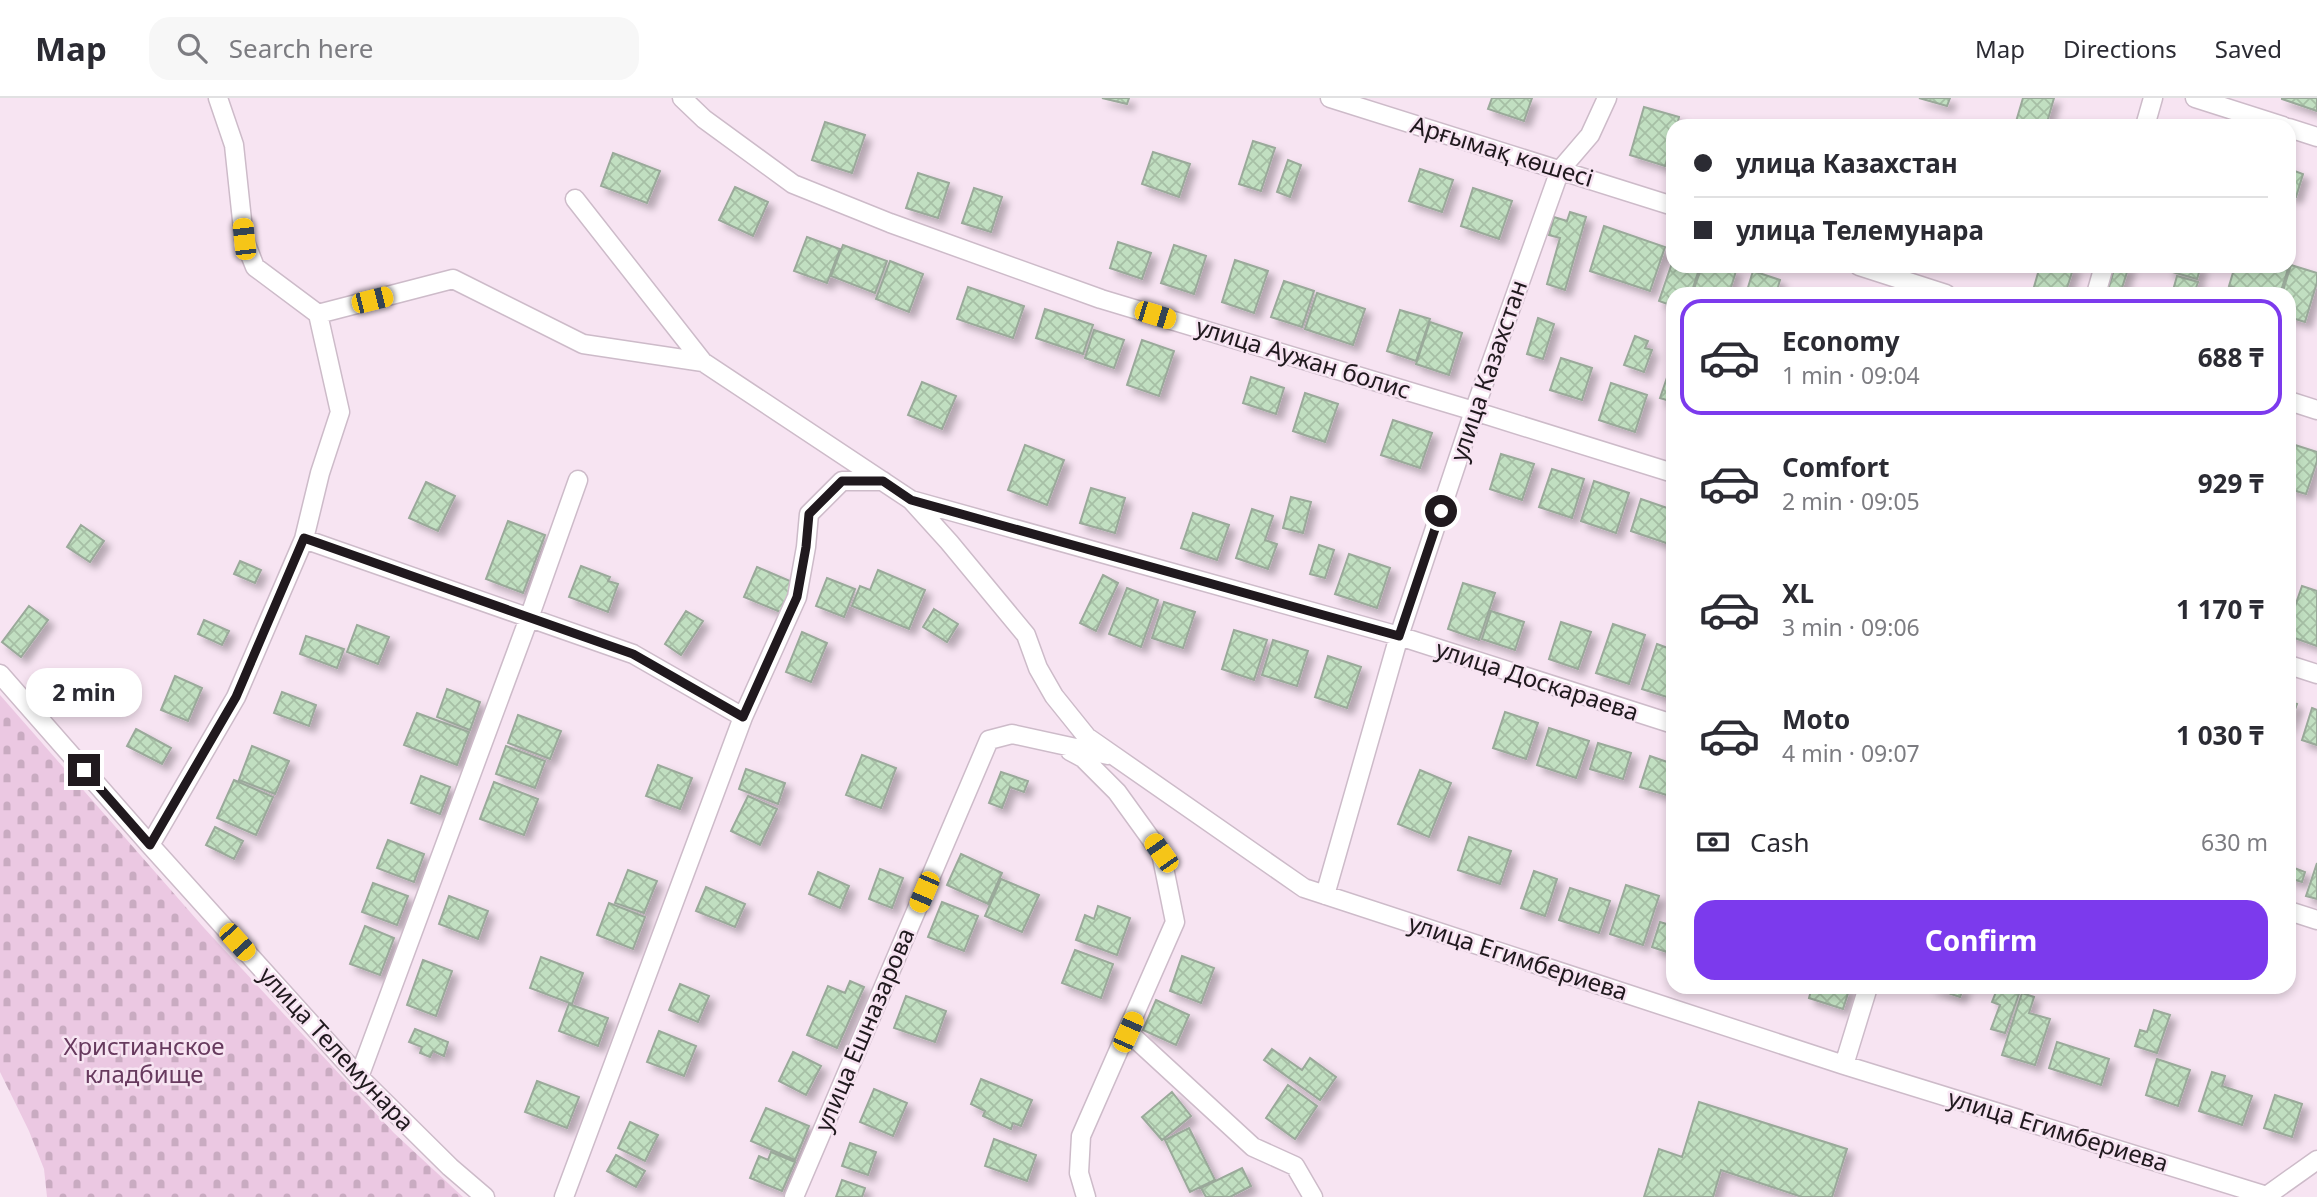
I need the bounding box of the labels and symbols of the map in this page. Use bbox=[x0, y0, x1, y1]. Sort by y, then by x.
street label: Арғымақ көшесі bbox=[1407, 107, 1598, 194]
car bbox=[232, 217, 257, 261]
street label: улица Казахстан bbox=[1441, 275, 1534, 466]
car bbox=[350, 285, 395, 315]
car bbox=[1132, 299, 1179, 331]
street label: улица Аужан болис bbox=[1192, 309, 1415, 406]
route start bbox=[1425, 495, 1457, 527]
street label: улица Доскараева bbox=[1432, 631, 1643, 728]
callout: 2 min bbox=[26, 668, 142, 718]
route end bbox=[68, 754, 100, 786]
car bbox=[1141, 830, 1182, 876]
car bbox=[907, 869, 942, 915]
street label: улица Егимбериева bbox=[1405, 906, 1632, 1008]
car bbox=[216, 919, 259, 965]
street label: улица Ешназарова bbox=[806, 923, 921, 1136]
street label: улица Телемунара bbox=[252, 959, 422, 1137]
car bbox=[1110, 1009, 1147, 1055]
park label: Христианское кладбище bbox=[63, 1029, 225, 1090]
street label: улица Егимбериева bbox=[1944, 1080, 2173, 1179]

